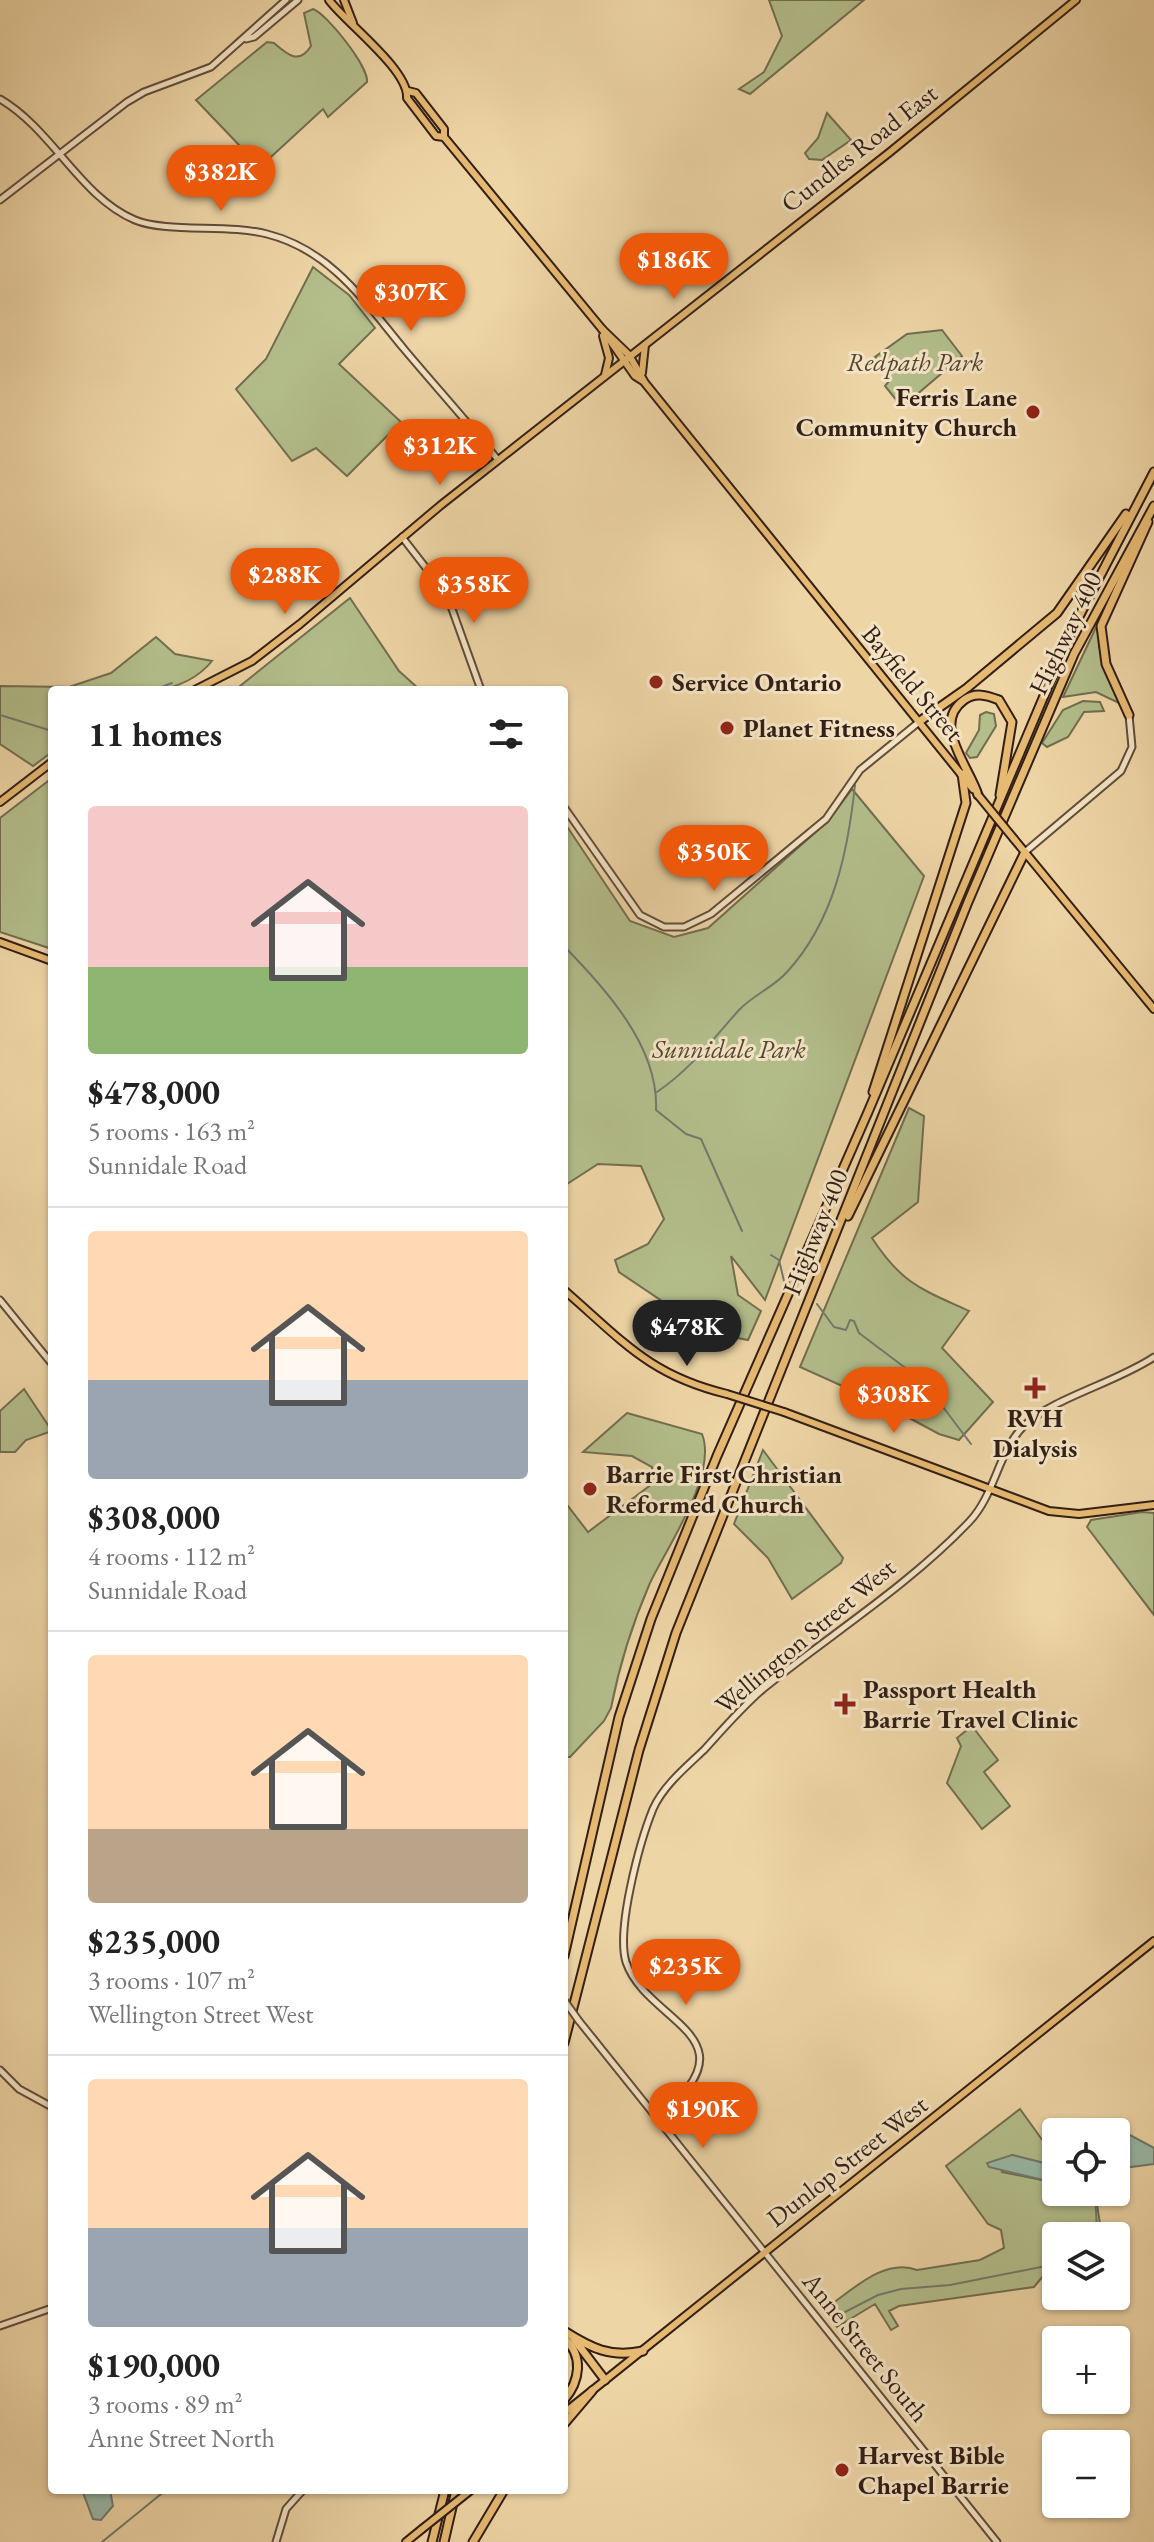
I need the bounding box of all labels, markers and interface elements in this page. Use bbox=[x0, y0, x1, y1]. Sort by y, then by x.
street label: Cundles Road East bbox=[774, 76, 944, 220]
pin: $382K bbox=[165, 145, 277, 213]
text: $382K bbox=[184, 154, 258, 188]
pin: $186K bbox=[618, 233, 730, 301]
text: $186K bbox=[637, 242, 711, 276]
pin: $307K bbox=[355, 265, 467, 333]
text: $307K bbox=[374, 274, 448, 308]
park label: Redpath Park bbox=[847, 345, 984, 379]
place label: Ferris Lane Community Church bbox=[796, 380, 1017, 444]
marker: Ferris Lane Community Church bbox=[1024, 403, 1042, 421]
pin: $312K bbox=[384, 419, 496, 487]
text: $312K bbox=[403, 428, 477, 462]
pin: $288K bbox=[229, 548, 341, 616]
text: $288K bbox=[248, 557, 322, 591]
pin: $358K bbox=[418, 557, 530, 625]
text: $358K bbox=[437, 566, 511, 600]
street label: Highway 400 bbox=[1021, 566, 1109, 700]
street label: Bayfield Street bbox=[854, 618, 972, 748]
place label: Service Ontario bbox=[672, 665, 841, 699]
marker: Service Ontario bbox=[647, 673, 665, 691]
place label: Planet Fitness bbox=[743, 711, 895, 745]
text: 11 homes bbox=[88, 712, 222, 756]
icon: filters bbox=[484, 712, 528, 756]
marker: Planet Fitness bbox=[718, 719, 736, 737]
pin: $350K bbox=[658, 825, 770, 893]
text: $350K bbox=[677, 834, 751, 868]
icon: home bbox=[236, 858, 380, 1002]
park label: Sunnidale Park bbox=[651, 1032, 806, 1066]
text: $478,000 bbox=[88, 1070, 220, 1114]
text: 5 rooms · 163 m² bbox=[88, 1114, 255, 1148]
text: Sunnidale Road bbox=[88, 1148, 247, 1182]
street label: Highway 400 bbox=[774, 1164, 856, 1300]
icon: home bbox=[236, 1283, 380, 1427]
pin: $478K bbox=[631, 1300, 743, 1368]
text: $478K bbox=[650, 1309, 724, 1343]
pin: $308K bbox=[838, 1367, 950, 1435]
text: $308K bbox=[857, 1376, 931, 1410]
marker: RVH Dialysis bbox=[1024, 1377, 1046, 1399]
place label: RVH Dialysis bbox=[993, 1401, 1077, 1465]
place label: Barrie First Christian Reformed Church bbox=[606, 1457, 842, 1521]
marker: Barrie First Christian Reformed Church bbox=[581, 1480, 599, 1498]
text: $308,000 bbox=[88, 1495, 220, 1539]
text: 4 rooms · 112 m² bbox=[88, 1539, 255, 1573]
street label: Wellington Street West bbox=[708, 1551, 902, 1721]
text: Sunnidale Road bbox=[88, 1573, 247, 1607]
place label: Passport Health Barrie Travel Clinic bbox=[863, 1672, 1078, 1736]
marker: Passport Health Barrie Travel Clinic bbox=[834, 1693, 856, 1715]
icon: home bbox=[236, 1707, 380, 1851]
text: $235,000 bbox=[88, 1919, 220, 1963]
pin: $235K bbox=[630, 1939, 742, 2007]
text: $235K bbox=[649, 1948, 723, 1982]
text: 3 rooms · 107 m² bbox=[88, 1963, 255, 1997]
text: Wellington Street West bbox=[88, 1997, 313, 2031]
pin: $190K bbox=[647, 2082, 759, 2150]
street label: Dunlop Street West bbox=[760, 2088, 934, 2234]
text: $190K bbox=[666, 2091, 740, 2125]
map controls bbox=[1042, 2118, 1130, 2518]
button: locate bbox=[1042, 2118, 1130, 2206]
icon: home bbox=[236, 2131, 380, 2275]
button: layers bbox=[1042, 2222, 1130, 2310]
street label: Anne Street South bbox=[794, 2264, 937, 2429]
button: + bbox=[1042, 2326, 1130, 2414]
text: $190,000 bbox=[88, 2343, 220, 2387]
text: 3 rooms · 89 m² bbox=[88, 2387, 243, 2421]
text: Anne Street North bbox=[88, 2421, 275, 2455]
button: − bbox=[1042, 2430, 1130, 2518]
place label: Harvest Bible Chapel Barrie bbox=[858, 2438, 1009, 2502]
marker: Harvest Bible Chapel Barrie bbox=[833, 2461, 851, 2479]

